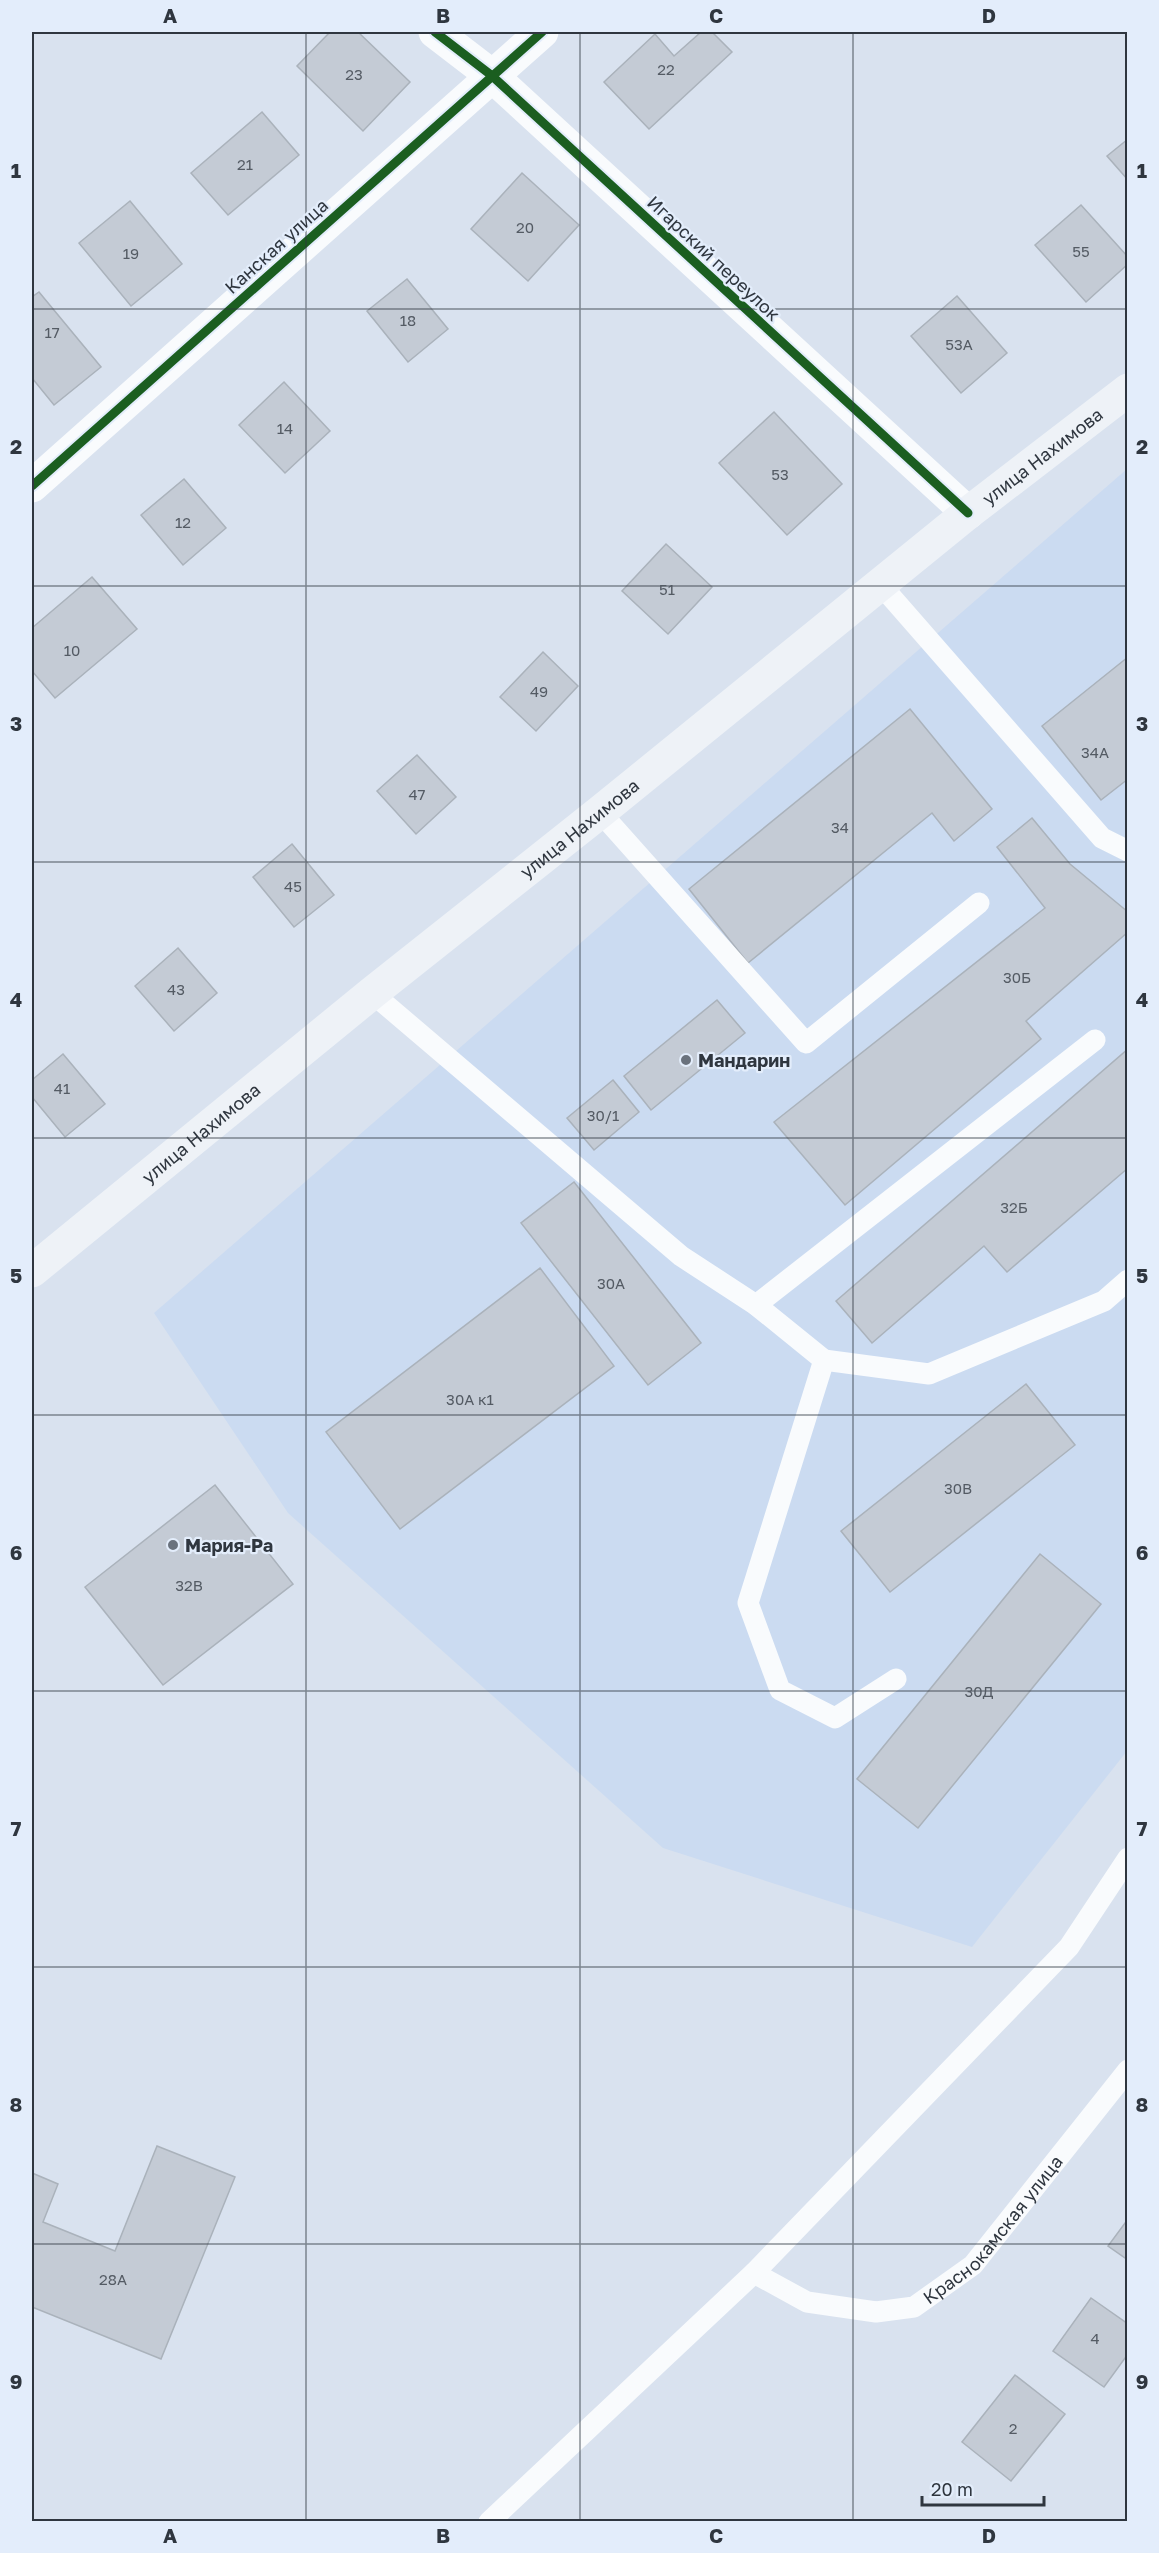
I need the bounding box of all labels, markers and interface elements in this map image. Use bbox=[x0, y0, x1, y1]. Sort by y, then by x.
text: A bbox=[163, 3, 177, 27]
text: B bbox=[436, 3, 450, 27]
text: C bbox=[709, 3, 723, 27]
text: D bbox=[982, 3, 996, 27]
house number: 22 bbox=[657, 60, 675, 78]
house number: 23 bbox=[345, 65, 363, 83]
house number: 21 bbox=[237, 155, 253, 173]
text: 1 bbox=[11, 158, 21, 182]
text: 1 bbox=[1137, 158, 1147, 182]
street label: Игарский переулок bbox=[643, 191, 785, 325]
street label: Канская улица bbox=[220, 194, 332, 298]
house number: 20 bbox=[516, 218, 534, 236]
house number: 55 bbox=[1072, 242, 1090, 260]
house number: 19 bbox=[123, 244, 139, 262]
house number: 18 bbox=[400, 311, 416, 329]
house number: 17 bbox=[44, 323, 60, 341]
house number: 53А bbox=[945, 335, 973, 353]
street label: улица Нахимова bbox=[978, 403, 1107, 509]
house number: 14 bbox=[277, 419, 293, 437]
text: 2 bbox=[10, 434, 22, 458]
text: 2 bbox=[1136, 434, 1148, 458]
house number: 53 bbox=[771, 465, 789, 483]
house number: 12 bbox=[175, 513, 191, 531]
house number: 51 bbox=[659, 580, 675, 598]
house number: 10 bbox=[64, 641, 80, 659]
house number: 49 bbox=[530, 682, 548, 700]
text: 3 bbox=[10, 711, 22, 735]
text: 3 bbox=[1136, 711, 1148, 735]
house number: 34А bbox=[1081, 743, 1109, 761]
street label: улица Нахимова bbox=[515, 774, 643, 882]
house number: 47 bbox=[408, 785, 426, 803]
house number: 34 bbox=[831, 818, 849, 836]
house number: 45 bbox=[284, 877, 302, 895]
house number: 30Б bbox=[1003, 968, 1031, 986]
house number: 43 bbox=[167, 980, 185, 998]
text: 4 bbox=[10, 987, 22, 1011]
text: 4 bbox=[1136, 987, 1148, 1011]
place label: Мандарин bbox=[698, 1049, 790, 1071]
marker: Мандарин bbox=[679, 1053, 693, 1067]
street label: улица Нахимова bbox=[137, 1078, 264, 1188]
house number: 41 bbox=[54, 1079, 70, 1097]
house number: 30/1 bbox=[587, 1106, 619, 1124]
house number: 32Б bbox=[1000, 1198, 1028, 1216]
text: 5 bbox=[10, 1263, 22, 1287]
text: 5 bbox=[1136, 1263, 1148, 1287]
house number: 30А bbox=[597, 1274, 625, 1292]
house number: 30А к1 bbox=[446, 1390, 494, 1408]
house number: 30В bbox=[944, 1479, 972, 1497]
place label: Мария-Ра bbox=[185, 1534, 273, 1556]
marker: Мария-Ра bbox=[166, 1538, 180, 1552]
text: 6 bbox=[10, 1540, 22, 1564]
text: 6 bbox=[1136, 1540, 1148, 1564]
house number: 32В bbox=[175, 1576, 203, 1594]
house number: 30Д bbox=[964, 1682, 994, 1700]
text: 7 bbox=[11, 1816, 22, 1840]
text: 7 bbox=[1137, 1816, 1148, 1840]
text: 8 bbox=[10, 2092, 22, 2116]
text: 8 bbox=[1136, 2092, 1148, 2116]
street label: Краснокамская улица bbox=[918, 2151, 1067, 2308]
house number: 28А bbox=[99, 2270, 127, 2288]
house number: 4 bbox=[1090, 2329, 1100, 2347]
text: 9 bbox=[10, 2369, 22, 2393]
text: 9 bbox=[1136, 2369, 1148, 2393]
house number: 2 bbox=[1009, 2419, 1017, 2437]
scale bar bbox=[922, 2469, 1044, 2507]
text: 20 m bbox=[931, 2478, 973, 2500]
text: A bbox=[163, 2523, 177, 2547]
text: B bbox=[436, 2523, 450, 2547]
text: C bbox=[709, 2523, 723, 2547]
text: D bbox=[982, 2523, 996, 2547]

